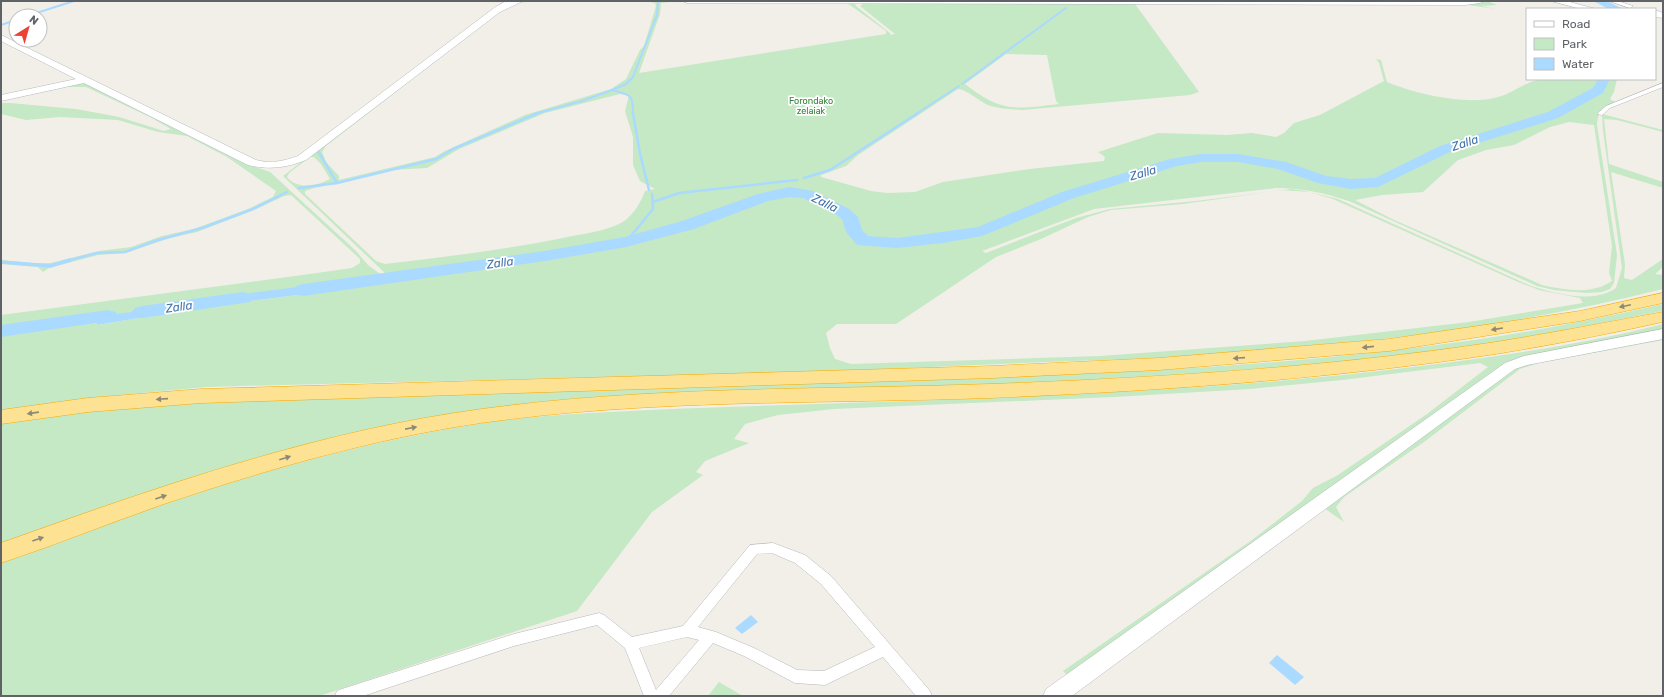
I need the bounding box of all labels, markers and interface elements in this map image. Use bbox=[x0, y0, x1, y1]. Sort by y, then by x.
north arrow bbox=[8, 8, 48, 48]
legend bbox=[1526, 8, 1656, 80]
text: N bbox=[27, 13, 41, 28]
text: Road bbox=[1562, 17, 1590, 31]
text: Park bbox=[1562, 37, 1588, 51]
text: Water bbox=[1562, 57, 1594, 71]
park label: Forondako zelaiak bbox=[789, 96, 833, 116]
water label: Zalla bbox=[1449, 132, 1480, 154]
water label: Zalla bbox=[1127, 163, 1158, 184]
water label: Zalla bbox=[809, 190, 840, 215]
water label: Zalla bbox=[485, 254, 514, 272]
water label: Zalla bbox=[164, 298, 193, 316]
one-way arrow bbox=[1619, 304, 1631, 310]
one-way arrow bbox=[1491, 326, 1503, 332]
one-way arrow bbox=[1362, 343, 1374, 350]
one-way arrow bbox=[1233, 355, 1245, 362]
one-way arrow bbox=[156, 395, 168, 402]
one-way arrow bbox=[27, 410, 39, 416]
one-way arrow bbox=[405, 425, 417, 431]
one-way arrow bbox=[279, 455, 291, 461]
one-way arrow bbox=[155, 494, 167, 500]
one-way arrow bbox=[32, 536, 44, 542]

